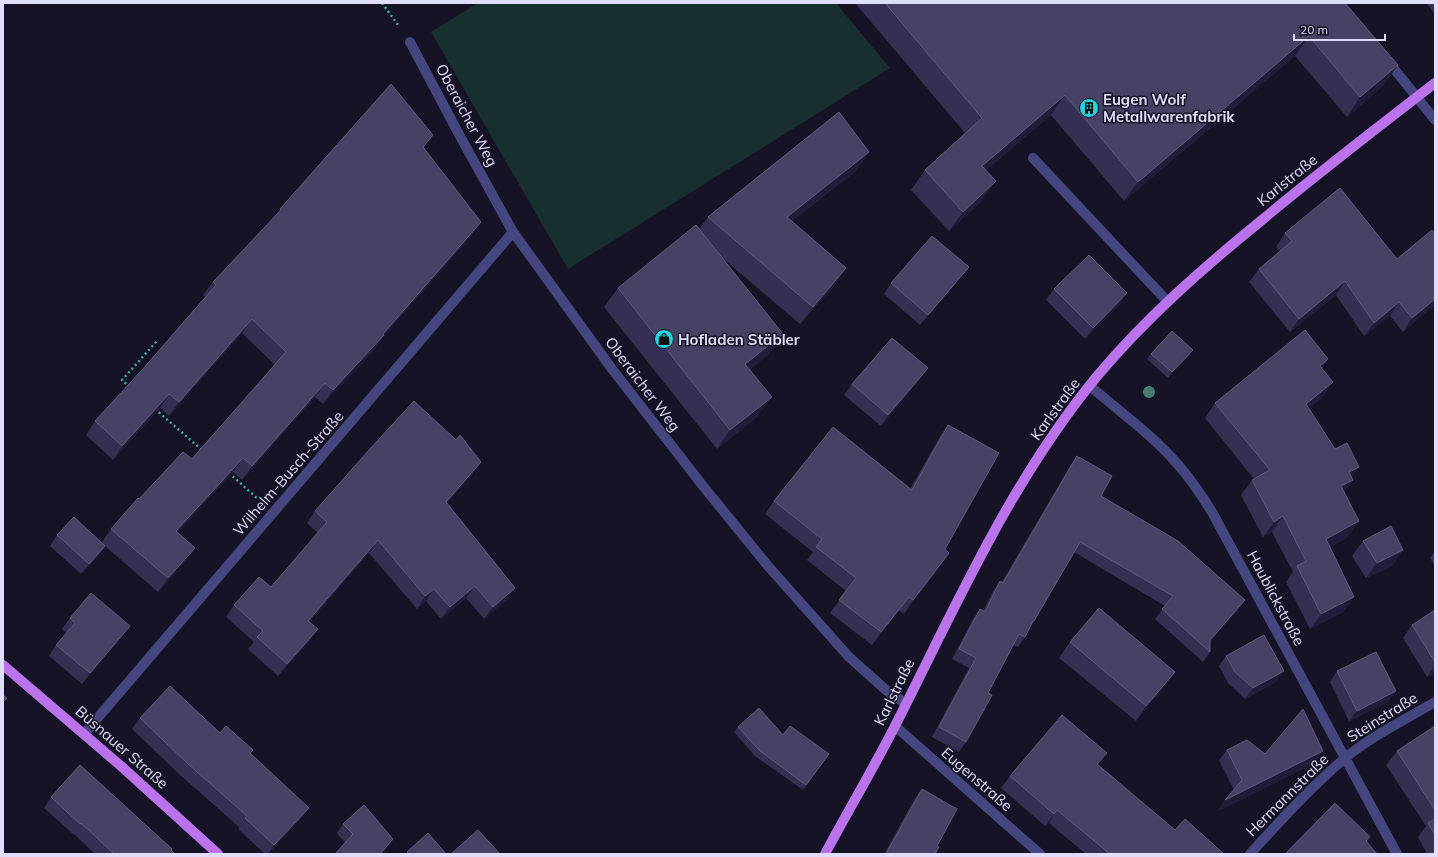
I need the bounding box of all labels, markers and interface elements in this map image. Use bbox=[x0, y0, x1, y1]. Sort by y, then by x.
scale bar bbox=[1294, 16, 1385, 42]
text: 20 m bbox=[1300, 22, 1328, 37]
street label: Oberaicher Weg bbox=[432, 60, 502, 170]
place label: Eugen Wolf Metallwarenfabrik bbox=[1103, 90, 1235, 126]
building icon: Eugen Wolf Metallwarenfabrik bbox=[1078, 97, 1100, 119]
street label: Karlstraße bbox=[1253, 150, 1321, 210]
shop icon: Hofladen Stäbler bbox=[653, 328, 675, 350]
place label: Hofladen Stäbler bbox=[678, 330, 800, 349]
street label: Oberaicher Weg bbox=[601, 333, 685, 435]
street label: Karlstraße bbox=[1026, 374, 1084, 444]
street label: Wilhelm-Busch-Straße bbox=[229, 407, 347, 539]
street label: Haublickstraße bbox=[1243, 547, 1309, 649]
street label: Karlstraße bbox=[870, 655, 918, 729]
street label: Steinstraße bbox=[1343, 688, 1421, 746]
street label: Büsnauer Straße bbox=[72, 701, 172, 793]
street label: Eugenstraße bbox=[938, 743, 1016, 815]
street label: Hermannstraße bbox=[1242, 750, 1332, 840]

